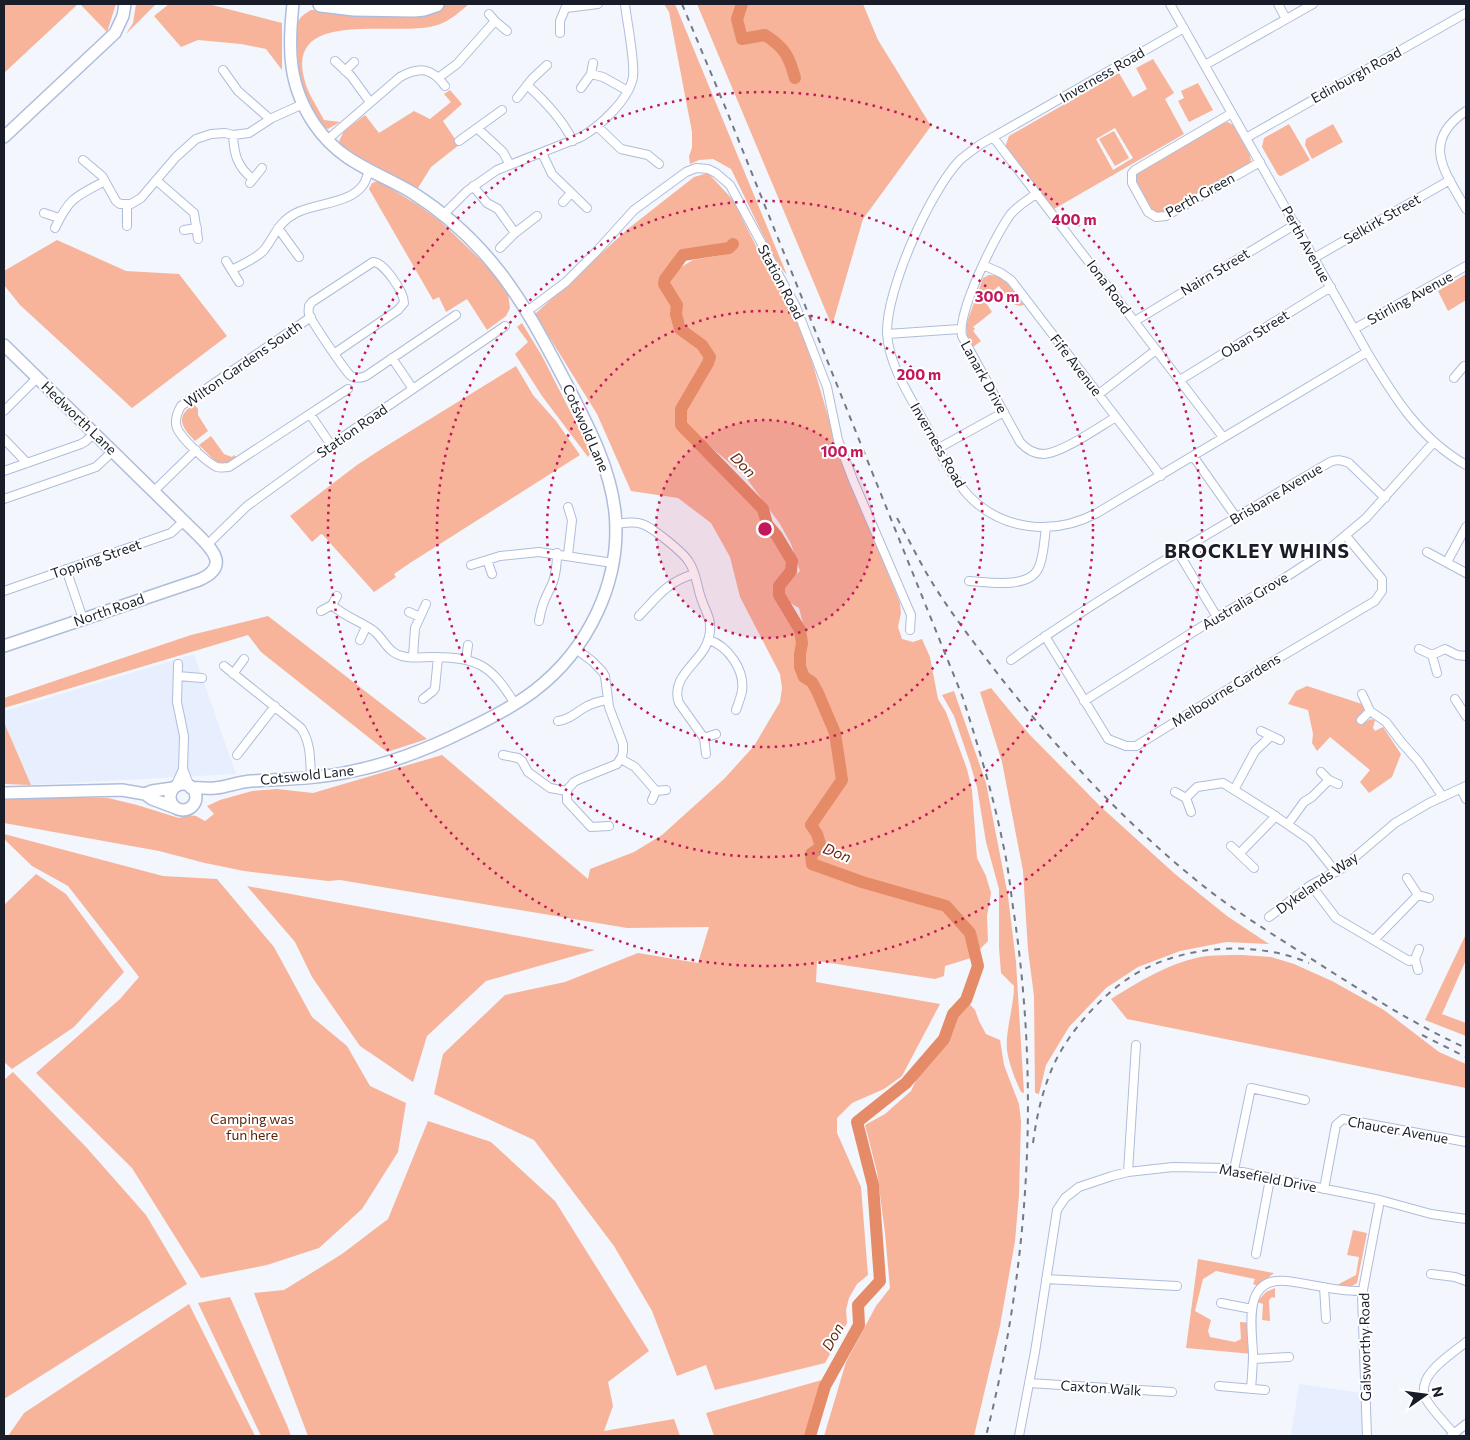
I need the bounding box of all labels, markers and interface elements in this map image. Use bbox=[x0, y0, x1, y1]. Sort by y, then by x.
street label: Inverness Road bbox=[1056, 43, 1147, 106]
street label: Edinburgh Road bbox=[1308, 43, 1404, 106]
street label: Perth Green bbox=[1162, 169, 1237, 221]
street label: Selkirk Street bbox=[1340, 190, 1423, 247]
street label: Perth Avenue bbox=[1278, 203, 1334, 285]
text: 400 m bbox=[1051, 210, 1097, 228]
street label: Station Road bbox=[755, 241, 808, 322]
street label: Nairn Street bbox=[1177, 244, 1252, 299]
street label: Iona Road bbox=[1084, 256, 1135, 317]
street label: Stirling Avenue bbox=[1364, 267, 1455, 328]
text: 300 m bbox=[975, 287, 1019, 305]
street label: Oban Street bbox=[1217, 306, 1292, 361]
street label: Wilton Gardens South bbox=[181, 317, 305, 411]
street label: Fife Avenue bbox=[1047, 330, 1106, 399]
street label: Lanark Drive bbox=[958, 337, 1011, 416]
text: 200 m bbox=[897, 365, 941, 383]
street label: Hedworth Lane bbox=[38, 377, 121, 458]
street label: Cotswold Lane bbox=[560, 381, 613, 474]
street label: Inverness Road bbox=[907, 399, 970, 490]
street label: Station Road bbox=[313, 400, 390, 461]
text: 100 m bbox=[821, 442, 863, 460]
water label: Don bbox=[727, 448, 760, 481]
street label: Brisbane Avenue bbox=[1226, 459, 1325, 528]
centre of rings bbox=[756, 520, 774, 538]
street label: Topping Street bbox=[48, 535, 143, 582]
district label: BROCKLEY WHINS bbox=[1164, 539, 1350, 562]
street label: Australia Grove bbox=[1199, 568, 1291, 633]
street label: North Road bbox=[71, 590, 146, 630]
street label: Melbourne Gardens bbox=[1168, 649, 1283, 730]
street label: Cotswold Lane bbox=[259, 761, 355, 788]
water label: Don bbox=[821, 839, 854, 866]
street label: Dykelands Way bbox=[1272, 848, 1361, 917]
park label: Camping was fun here bbox=[210, 1110, 294, 1143]
street label: Chaucer Avenue bbox=[1346, 1112, 1450, 1147]
street label: Masefield Drive bbox=[1218, 1160, 1318, 1195]
street label: Galsworthy Road bbox=[1355, 1293, 1374, 1401]
water label: Don bbox=[817, 1320, 847, 1353]
north arrow bbox=[1400, 1370, 1450, 1420]
street label: Caxton Walk bbox=[1060, 1376, 1142, 1399]
text: N bbox=[1429, 1385, 1448, 1399]

